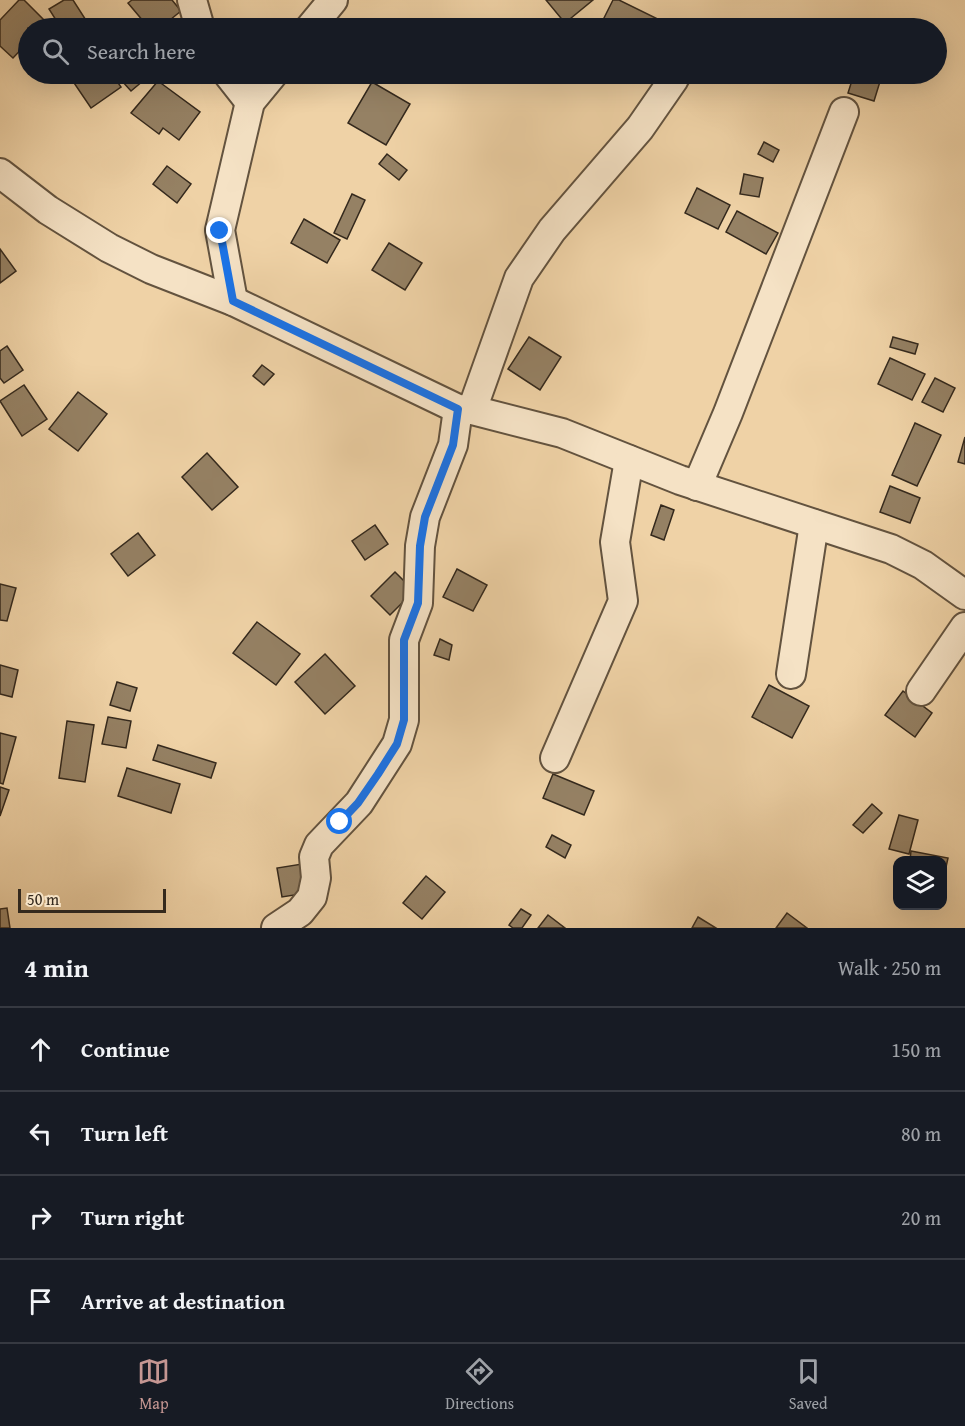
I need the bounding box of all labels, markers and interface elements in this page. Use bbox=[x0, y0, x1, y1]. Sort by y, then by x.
search box bbox=[18, 18, 947, 84]
icon: search bbox=[39, 35, 72, 68]
text: Search here bbox=[87, 35, 196, 67]
route end bbox=[206, 217, 232, 243]
route start bbox=[326, 808, 352, 834]
map controls bbox=[893, 856, 947, 910]
button: layers bbox=[893, 856, 947, 910]
scale bar bbox=[18, 886, 166, 914]
text: 50 m bbox=[27, 887, 59, 911]
text: 4 min bbox=[24, 948, 89, 987]
text: Walk · 250 m bbox=[838, 953, 941, 982]
icon: ahead bbox=[24, 1033, 57, 1066]
text: Continue bbox=[81, 1033, 170, 1065]
text: 150 m bbox=[891, 1035, 941, 1064]
icon: left bbox=[24, 1117, 57, 1150]
text: Turn left bbox=[81, 1117, 168, 1149]
text: 80 m bbox=[901, 1119, 941, 1148]
icon: right bbox=[24, 1201, 57, 1234]
text: Turn right bbox=[81, 1201, 184, 1233]
text: 20 m bbox=[901, 1203, 941, 1232]
icon: arrive bbox=[24, 1285, 57, 1318]
text: Arrive at destination bbox=[81, 1285, 285, 1317]
tab: Map bbox=[137, 1355, 170, 1415]
tab: Directions bbox=[445, 1355, 514, 1415]
tab: Saved bbox=[789, 1355, 828, 1415]

